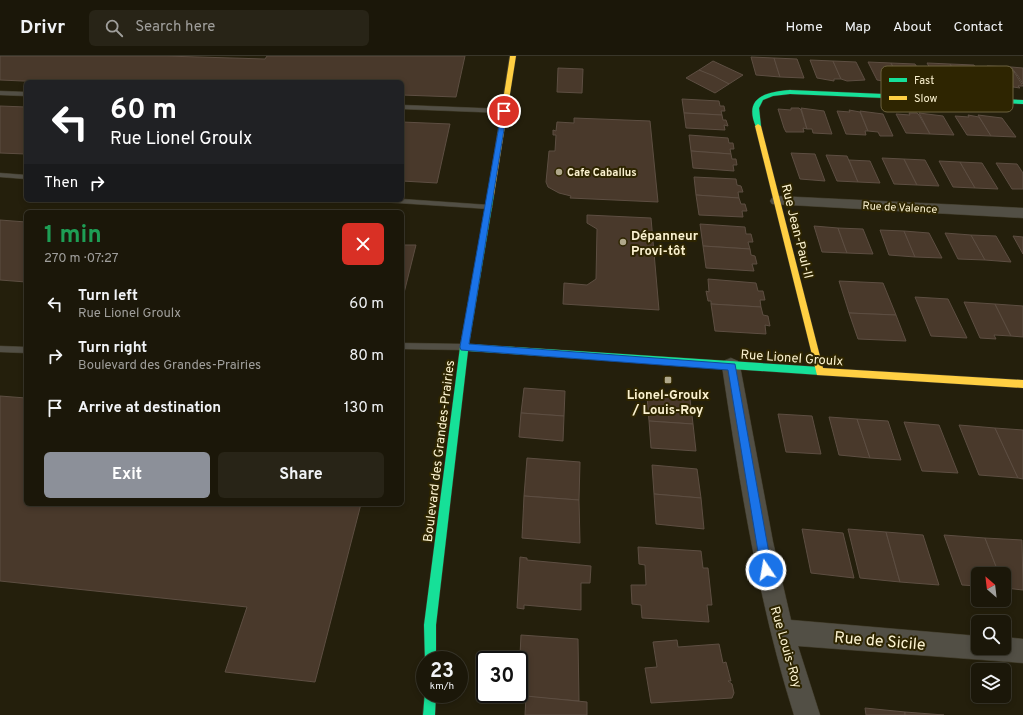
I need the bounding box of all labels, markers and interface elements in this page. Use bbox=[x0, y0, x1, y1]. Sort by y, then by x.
search box bbox=[89, 10, 369, 46]
text: Drivr bbox=[20, 16, 65, 40]
icon: search bbox=[103, 17, 125, 39]
text: Search here bbox=[135, 18, 215, 37]
text: Home bbox=[786, 19, 823, 36]
text: Map bbox=[845, 19, 871, 36]
text: About bbox=[893, 19, 932, 36]
text: Contact bbox=[954, 19, 1003, 36]
legend bbox=[881, 66, 1013, 112]
text: Fast bbox=[914, 74, 934, 88]
text: Slow bbox=[914, 92, 937, 106]
text: 60 m bbox=[110, 93, 177, 129]
pin bbox=[487, 94, 521, 128]
icon: left bbox=[44, 96, 96, 148]
icon: arrive bbox=[493, 100, 515, 122]
text: Rue Lionel Groulx bbox=[110, 128, 252, 151]
place label: Cafe Caballus bbox=[567, 166, 637, 180]
marker: Cafe Caballus bbox=[554, 167, 564, 177]
icon: right bbox=[86, 172, 108, 194]
text: Then bbox=[44, 174, 78, 193]
street label: Rue Jean-Paul-II bbox=[777, 182, 816, 280]
street label: Rue de Valence bbox=[862, 199, 938, 217]
text: 1 min bbox=[44, 221, 102, 251]
button: close bbox=[342, 223, 384, 265]
place label: Dépanneur Provi-tôt bbox=[631, 229, 699, 260]
marker: Dépanneur Provi-tôt bbox=[618, 237, 628, 247]
text: 270 m · 07:27 bbox=[44, 251, 119, 267]
text: Turn left bbox=[78, 287, 138, 306]
icon: left bbox=[44, 293, 66, 315]
text: 60 m bbox=[349, 295, 384, 314]
text: Rue Lionel Groulx bbox=[78, 306, 181, 322]
text: Turn right bbox=[78, 339, 147, 358]
icon: right bbox=[44, 345, 66, 367]
text: 80 m bbox=[349, 347, 384, 366]
street label: Rue Lionel Groulx bbox=[740, 347, 844, 371]
text: Boulevard des Grandes-Prairies bbox=[78, 358, 261, 374]
street label: Boulevard des Grandes-Prairies bbox=[421, 359, 459, 543]
marker: Lionel-Groulx / Louis-Roy bbox=[663, 375, 673, 385]
place label: Lionel-Groulx / Louis-Roy bbox=[627, 388, 710, 419]
icon: arrive bbox=[44, 397, 66, 419]
text: Arrive at destination bbox=[78, 399, 221, 418]
text: 130 m bbox=[344, 399, 384, 418]
button: Exit bbox=[44, 452, 210, 498]
button: Share bbox=[218, 452, 384, 498]
position arrow bbox=[745, 549, 787, 591]
north arrow bbox=[971, 567, 1011, 607]
map controls bbox=[971, 567, 1011, 703]
street label: Rue Louis-Roy bbox=[766, 605, 804, 690]
button: search bbox=[971, 615, 1011, 655]
street label: Rue de Sicile bbox=[833, 628, 926, 656]
speed limit sign: 30 bbox=[476, 651, 528, 703]
text: 23 bbox=[430, 659, 454, 685]
button: layers bbox=[971, 663, 1011, 703]
text: km/h bbox=[430, 680, 454, 693]

